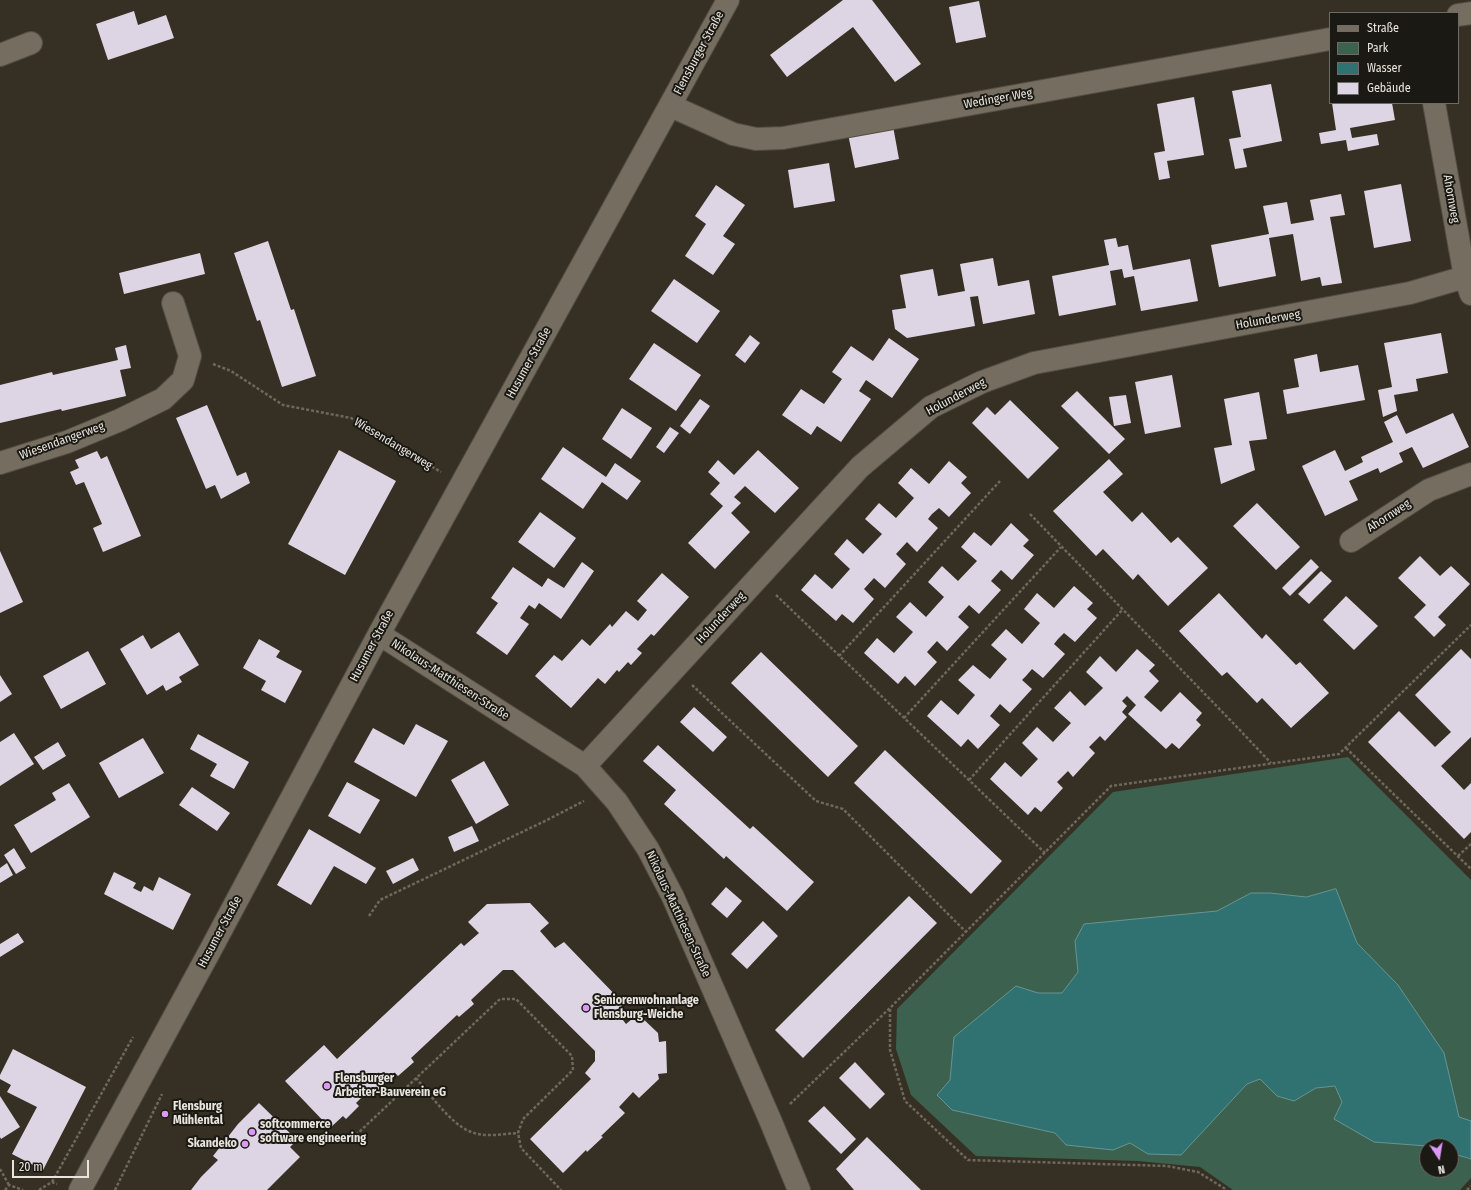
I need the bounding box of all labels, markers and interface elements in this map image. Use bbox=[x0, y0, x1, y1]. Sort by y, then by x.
street label: Flensburger Straße bbox=[671, 9, 727, 97]
legend bbox=[1329, 12, 1459, 104]
text: Straße bbox=[1367, 21, 1399, 35]
text: Park bbox=[1367, 41, 1388, 55]
text: Wasser bbox=[1367, 61, 1402, 75]
text: Gebäude bbox=[1367, 81, 1411, 95]
street label: Wedinger Weg bbox=[963, 86, 1033, 112]
street label: Ahornweg bbox=[1440, 174, 1462, 224]
street label: Holunderweg bbox=[1235, 307, 1301, 333]
street label: Husumer Straße bbox=[504, 325, 554, 401]
street label: Holunderweg bbox=[924, 375, 988, 419]
street label: Wiesendangerweg bbox=[351, 415, 435, 473]
street label: Wiesendangerweg bbox=[18, 419, 106, 463]
street label: Ahornweg bbox=[1365, 497, 1413, 535]
street label: Holunderweg bbox=[693, 589, 749, 647]
street label: Husumer Straße bbox=[347, 608, 397, 684]
street label: Nikolaus-Matthiesen-Straße bbox=[388, 636, 512, 724]
street label: Nikolaus-Matthiesen-Straße bbox=[642, 849, 714, 979]
street label: Husumer Straße bbox=[195, 894, 245, 970]
place label: Seniorenwohnanlage Flensburg-Weiche bbox=[594, 994, 699, 1022]
marker: Seniorenwohnanlage Flensburg-Weiche bbox=[581, 1003, 591, 1013]
place label: Flensburger Arbeiter-Bauverein eG bbox=[335, 1072, 446, 1100]
marker: Flensburger Arbeiter-Bauverein eG bbox=[322, 1081, 332, 1091]
place label: Flensburg Mühlental bbox=[173, 1100, 223, 1128]
marker: Flensburg Mühlental bbox=[160, 1109, 170, 1119]
place label: softcommerce software engineering bbox=[260, 1118, 366, 1146]
marker: softcommerce software engineering bbox=[247, 1127, 257, 1137]
place label: Skandeko bbox=[188, 1137, 237, 1151]
north arrow bbox=[1419, 1138, 1459, 1178]
marker: Skandeko bbox=[240, 1139, 250, 1149]
scale bar bbox=[14, 1152, 91, 1178]
text: 20 m bbox=[19, 1160, 43, 1174]
text: N bbox=[1437, 1162, 1446, 1176]

